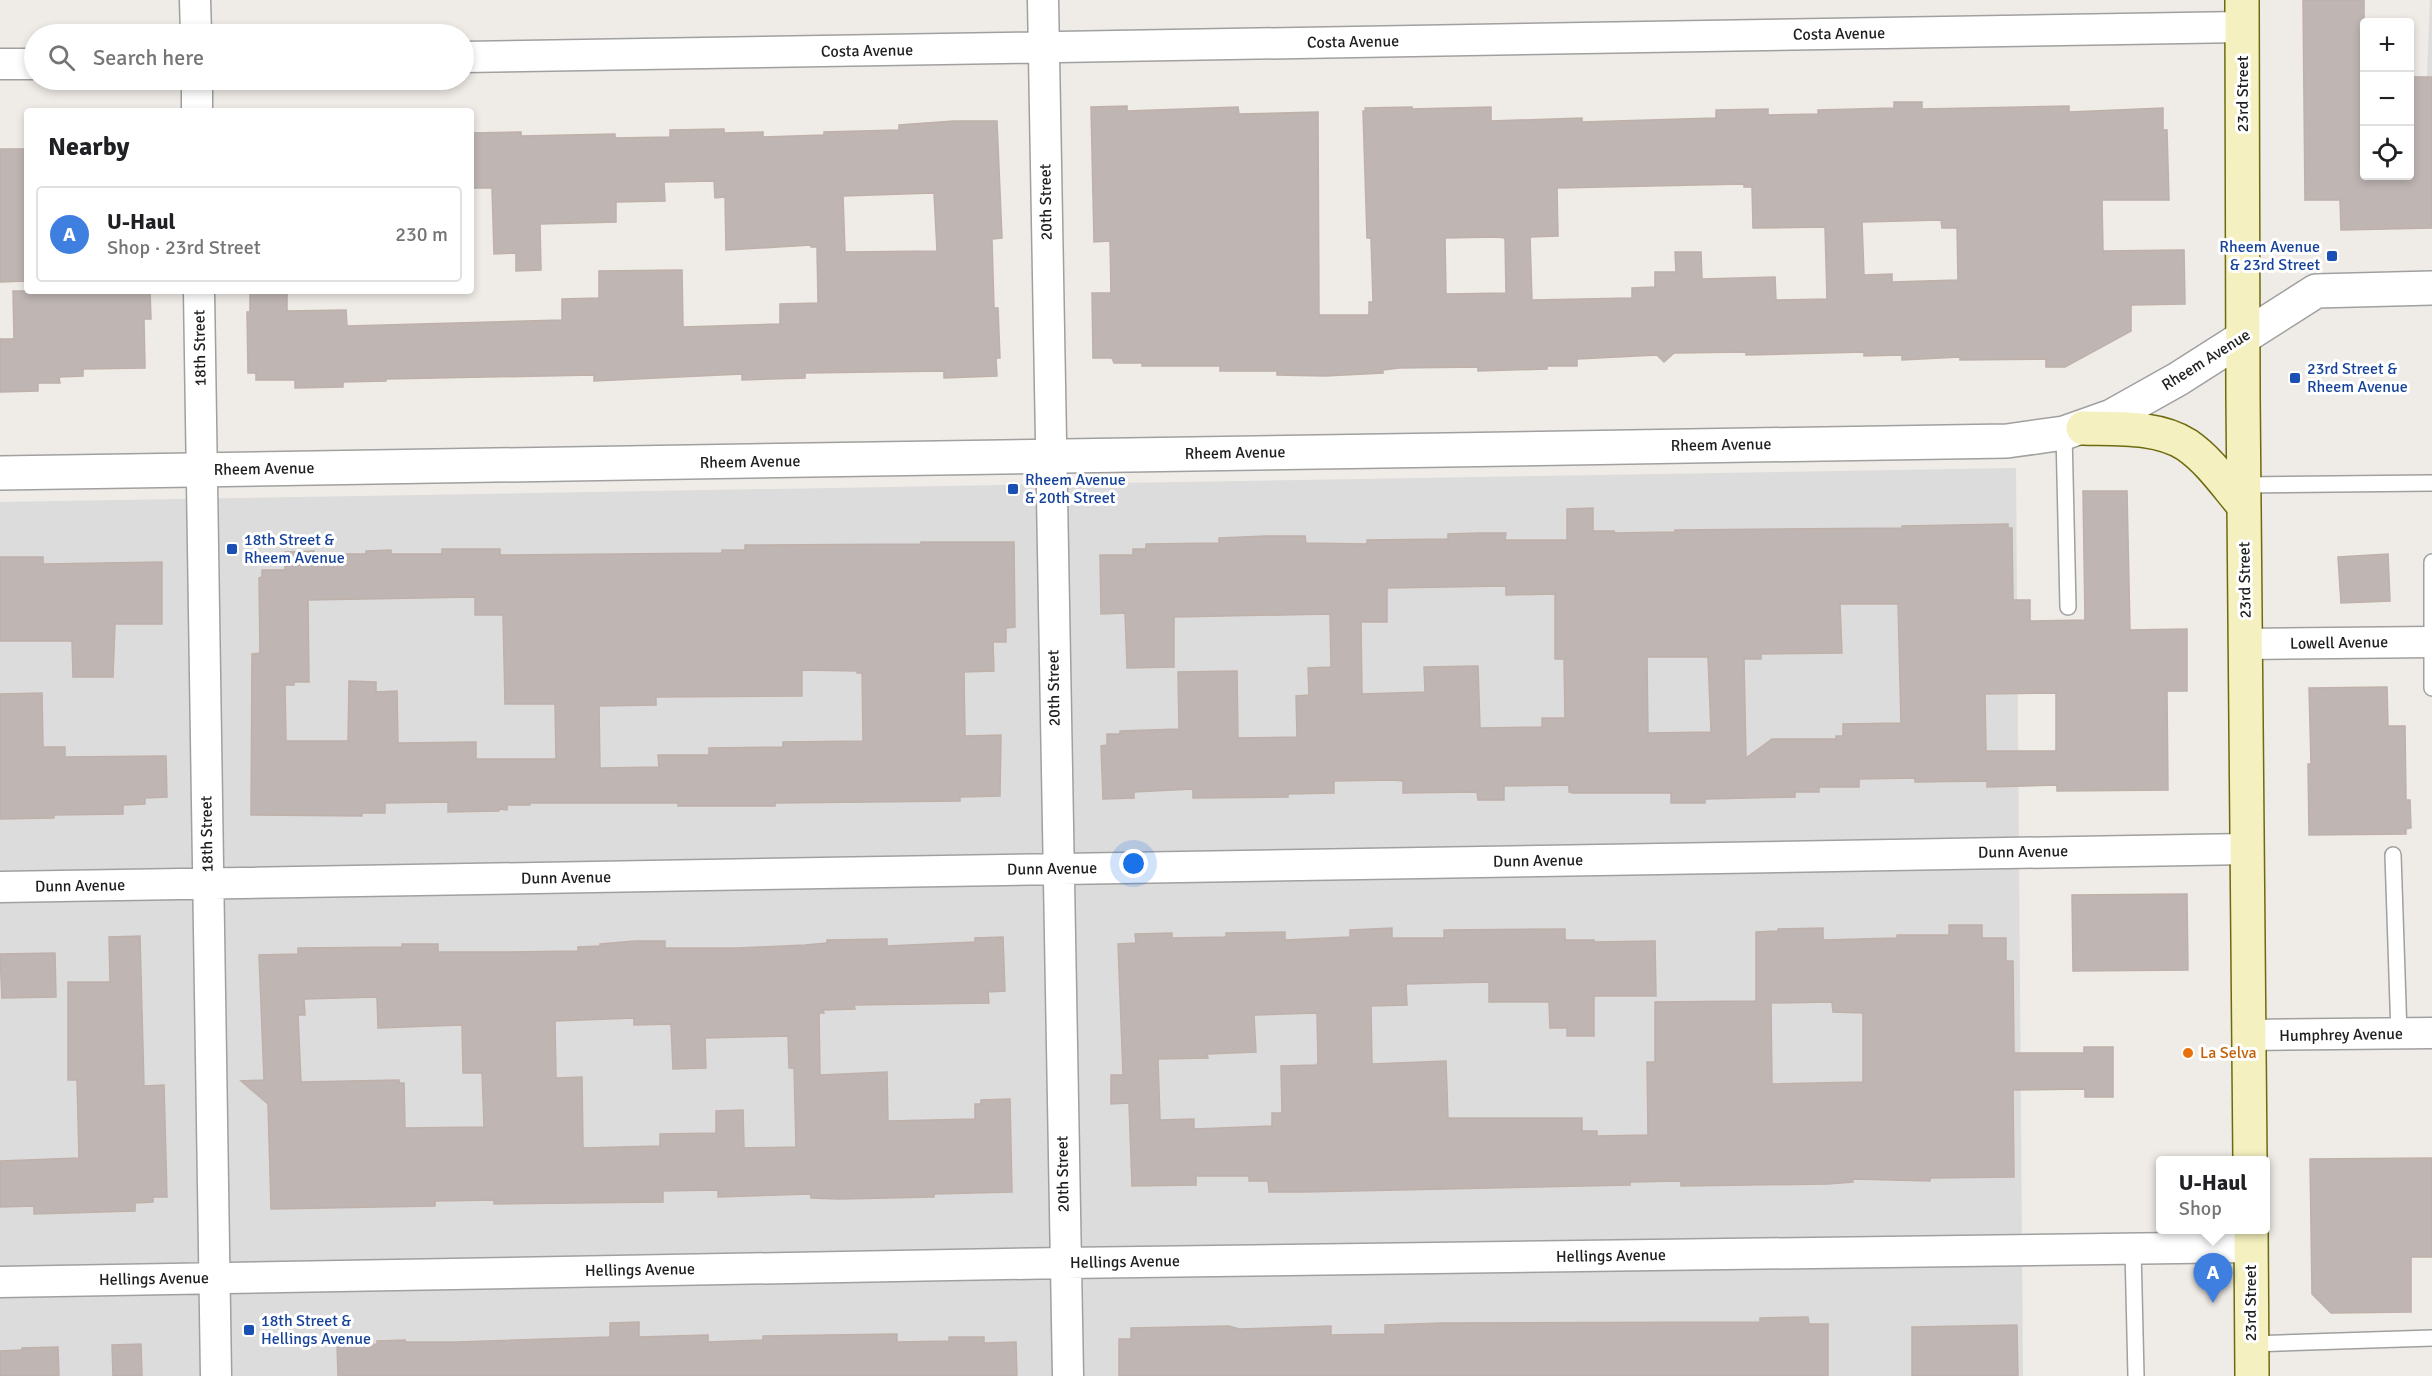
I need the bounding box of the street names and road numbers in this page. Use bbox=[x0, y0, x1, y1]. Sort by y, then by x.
street label: Costa Avenue bbox=[1793, 23, 1885, 45]
street label: Costa Avenue bbox=[1307, 31, 1399, 53]
street label: Costa Avenue bbox=[821, 40, 913, 62]
street label: 23rd Street bbox=[2233, 55, 2253, 132]
street label: 20th Street bbox=[1035, 163, 1057, 241]
street label: 18th Street bbox=[189, 309, 211, 387]
street label: Rheem Avenue bbox=[2158, 325, 2254, 395]
street label: Rheem Avenue bbox=[1671, 434, 1771, 456]
street label: Rheem Avenue bbox=[1185, 442, 1285, 464]
street label: Rheem Avenue bbox=[700, 451, 800, 473]
street label: Rheem Avenue bbox=[214, 458, 314, 480]
street label: 23rd Street bbox=[2234, 541, 2256, 619]
street label: Lowell Avenue bbox=[2290, 632, 2388, 654]
street label: 20th Street bbox=[1043, 649, 1065, 727]
street label: 18th Street bbox=[196, 795, 218, 873]
street label: Dunn Avenue bbox=[1978, 841, 2068, 863]
street label: Dunn Avenue bbox=[1493, 850, 1583, 872]
street label: Dunn Avenue bbox=[1007, 858, 1097, 880]
street label: Dunn Avenue bbox=[521, 867, 611, 889]
street label: Dunn Avenue bbox=[35, 875, 125, 897]
street label: Humphrey Avenue bbox=[2279, 1024, 2403, 1046]
street label: 20th Street bbox=[1052, 1135, 1074, 1213]
street label: Hellings Avenue bbox=[1556, 1245, 1666, 1267]
street label: Hellings Avenue bbox=[1070, 1251, 1180, 1273]
street label: Hellings Avenue bbox=[585, 1259, 695, 1281]
street label: 23rd Street bbox=[2241, 1264, 2261, 1341]
street label: Hellings Avenue bbox=[99, 1268, 209, 1290]

